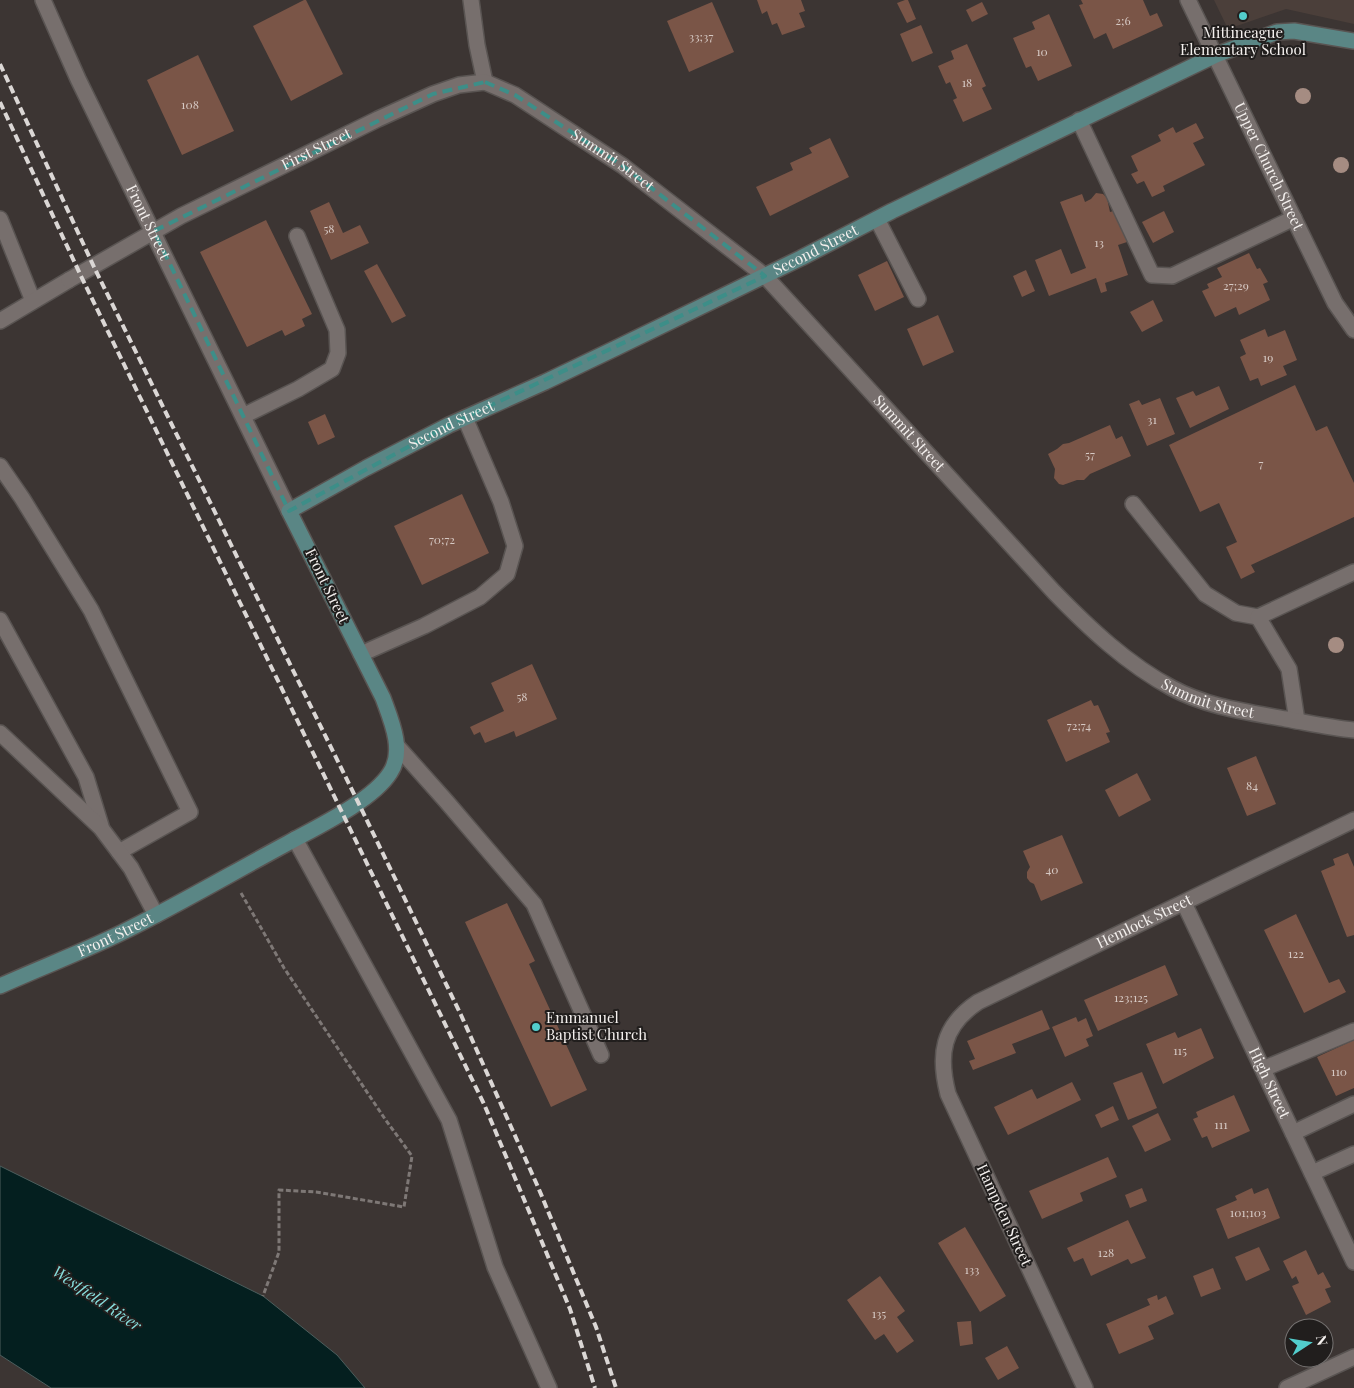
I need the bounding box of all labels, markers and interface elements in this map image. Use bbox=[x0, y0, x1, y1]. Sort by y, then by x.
marker: Mittineague Elementary School bbox=[1237, 10, 1249, 22]
house number: 2;6 bbox=[1115, 12, 1131, 28]
place label: Mittineague Elementary School bbox=[1180, 22, 1306, 59]
house number: 33;37 bbox=[689, 28, 713, 44]
house number: 10 bbox=[1036, 43, 1048, 59]
house number: 18 bbox=[962, 74, 972, 90]
house number: 108 bbox=[181, 96, 199, 112]
street label: Upper Church Street bbox=[1230, 99, 1309, 234]
street label: First Street bbox=[278, 122, 355, 174]
street label: Summit Street bbox=[568, 124, 659, 196]
street label: Front Street bbox=[122, 181, 176, 263]
street label: Second Street bbox=[769, 219, 862, 279]
house number: 58 bbox=[323, 220, 335, 236]
house number: 13 bbox=[1094, 234, 1104, 250]
house number: 27;29 bbox=[1223, 277, 1249, 293]
house number: 19 bbox=[1263, 349, 1273, 365]
street label: Summit Street bbox=[870, 390, 950, 476]
street label: Second Street bbox=[405, 395, 498, 453]
house number: 31 bbox=[1147, 411, 1157, 427]
house number: 57 bbox=[1085, 446, 1095, 462]
house number: 7 bbox=[1259, 455, 1264, 471]
house number: 70;72 bbox=[429, 531, 455, 547]
street label: Front Street bbox=[301, 545, 355, 627]
street label: Summit Street bbox=[1158, 673, 1257, 722]
house number: 58 bbox=[516, 688, 528, 704]
house number: 72;74 bbox=[1067, 717, 1091, 733]
house number: 84 bbox=[1246, 777, 1258, 793]
house number: 40 bbox=[1045, 861, 1059, 877]
street label: Hemlock Street bbox=[1093, 889, 1195, 952]
street label: Front Street bbox=[74, 907, 157, 961]
house number: 122 bbox=[1288, 945, 1304, 961]
house number: 123;125 bbox=[1114, 989, 1148, 1005]
place label: Emmanuel Baptist Church bbox=[546, 1007, 647, 1044]
marker: Emmanuel Baptist Church bbox=[530, 1021, 542, 1033]
house number: 115 bbox=[1173, 1042, 1187, 1058]
street label: High Street bbox=[1245, 1044, 1296, 1122]
house number: 110 bbox=[1331, 1063, 1347, 1079]
house number: 111 bbox=[1214, 1116, 1228, 1132]
street label: Hampden Street bbox=[973, 1160, 1038, 1269]
house number: 101;103 bbox=[1230, 1204, 1266, 1220]
house number: 128 bbox=[1098, 1244, 1114, 1260]
water label: Westfield River bbox=[49, 1260, 147, 1336]
house number: 133 bbox=[964, 1261, 980, 1277]
house number: 135 bbox=[872, 1305, 886, 1321]
north arrow bbox=[1284, 1318, 1334, 1368]
text: N bbox=[1312, 1333, 1333, 1347]

